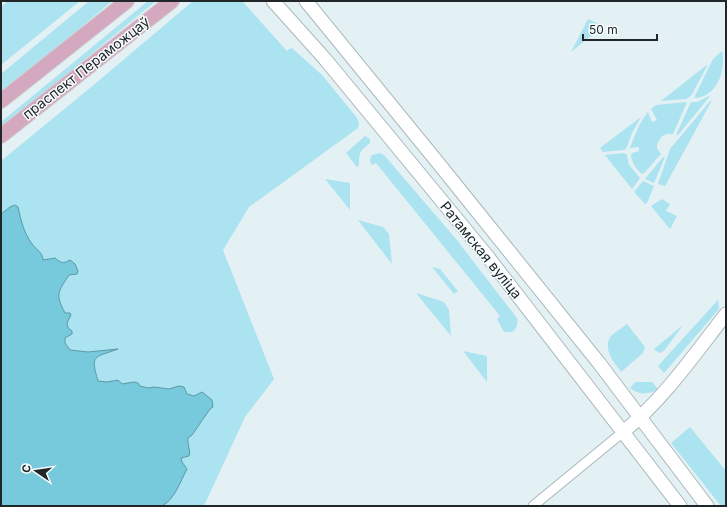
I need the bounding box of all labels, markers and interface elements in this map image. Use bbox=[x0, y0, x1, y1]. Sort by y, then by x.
street label: праспект Пераможцаў bbox=[19, 13, 153, 122]
scale bar bbox=[583, 16, 657, 42]
text: 50 m bbox=[589, 22, 618, 37]
street label: Ратамская вуліца bbox=[437, 198, 526, 302]
north arrow bbox=[16, 451, 56, 491]
text: С bbox=[19, 463, 34, 474]

